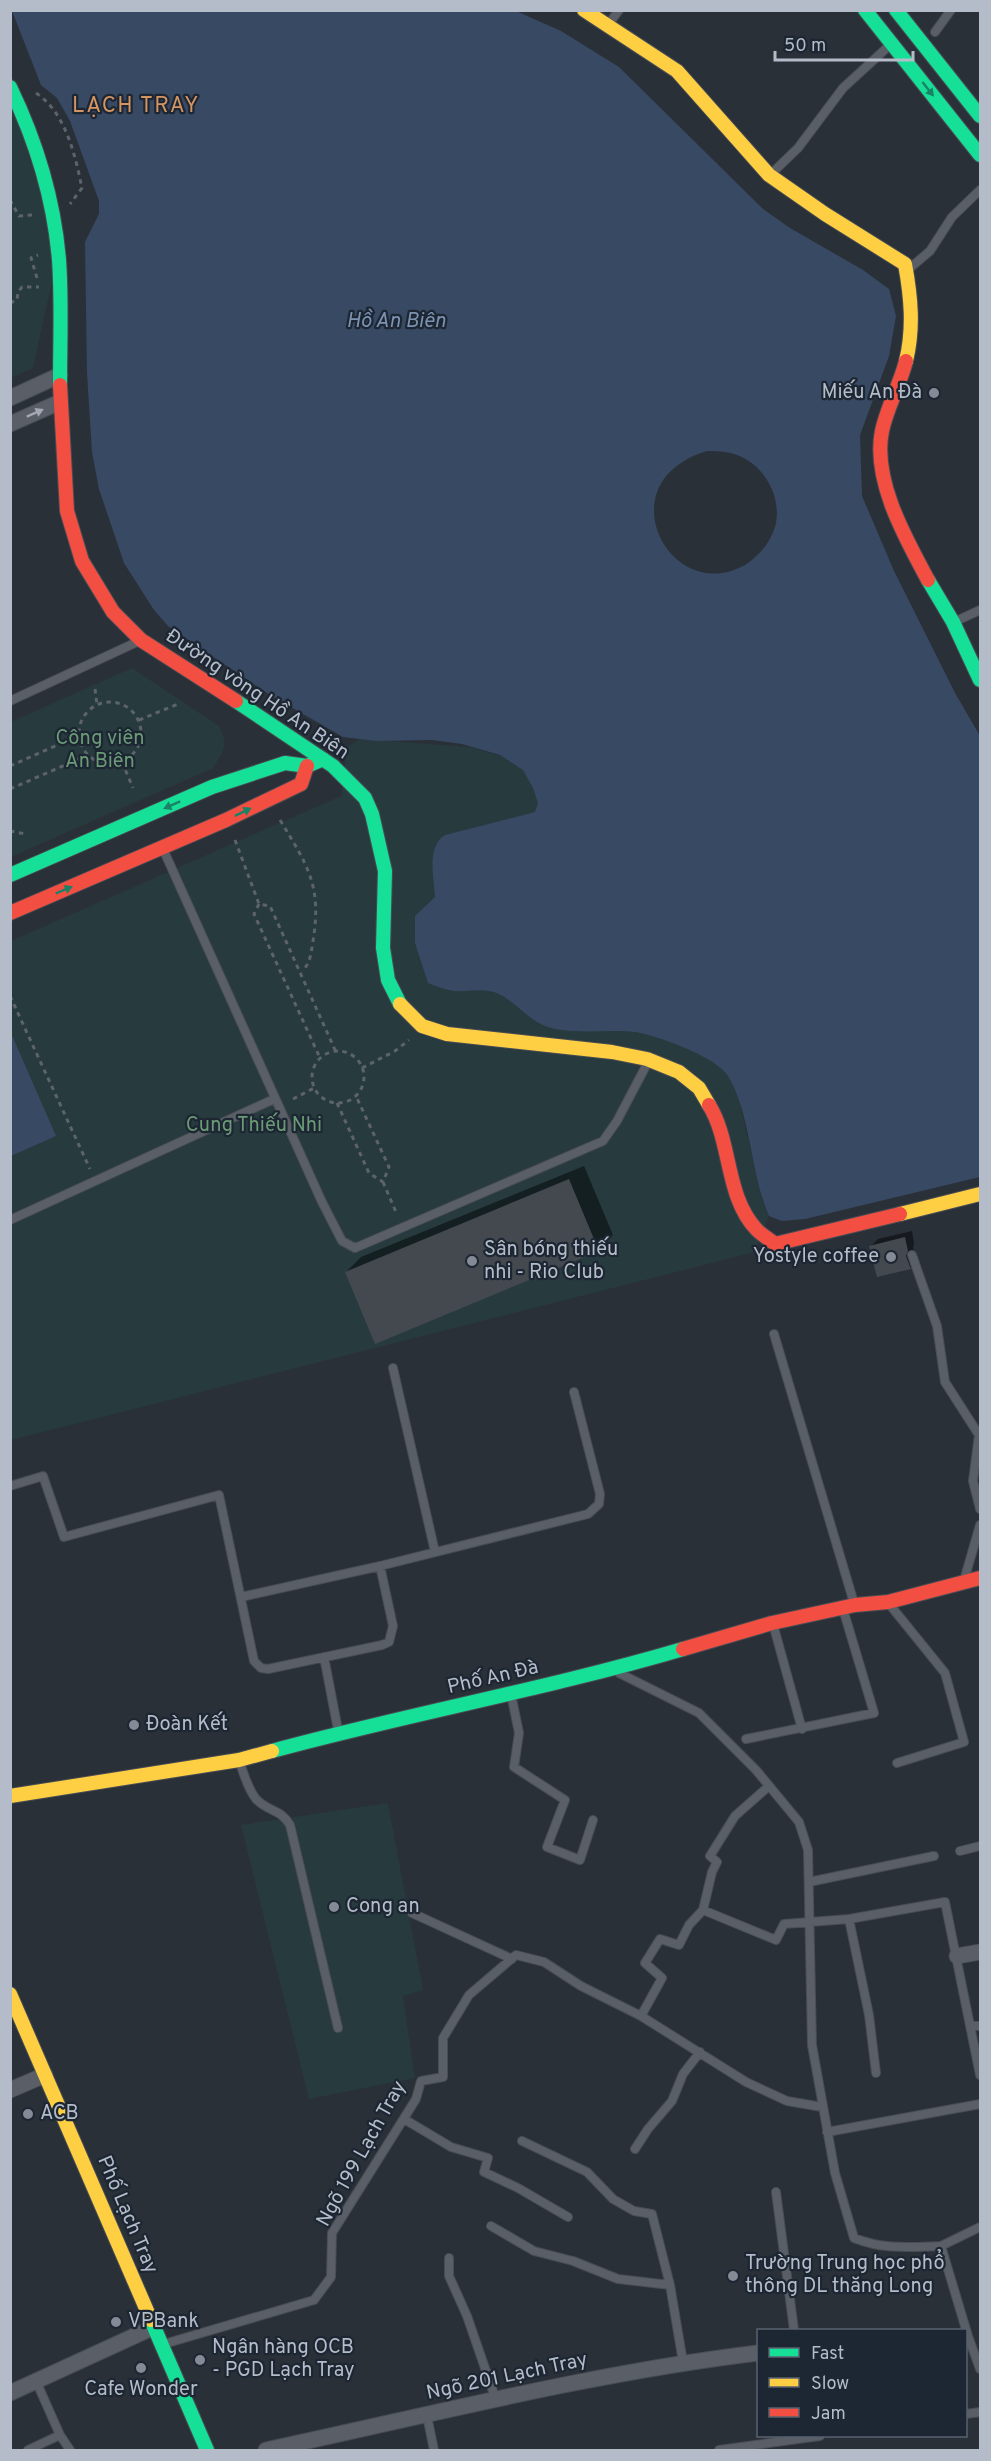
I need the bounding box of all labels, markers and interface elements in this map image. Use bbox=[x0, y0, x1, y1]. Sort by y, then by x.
scale bar bbox=[775, 24, 913, 62]
text: 50 m bbox=[784, 35, 826, 58]
one-way arrow bbox=[922, 81, 935, 97]
district label: LẠCH TRAY bbox=[72, 93, 200, 120]
water label: Hồ An Biên bbox=[346, 308, 446, 335]
place label: Miếu An Đà bbox=[821, 379, 922, 406]
marker: Miếu An Đà bbox=[927, 386, 941, 400]
one-way arrow bbox=[27, 408, 44, 417]
street label: Đường vòng Hồ An Biên bbox=[160, 623, 354, 766]
park label: Công viên An Biên bbox=[56, 726, 144, 775]
one-way arrow bbox=[163, 800, 181, 810]
one-way arrow bbox=[234, 807, 251, 816]
one-way arrow bbox=[56, 885, 74, 895]
park label: Cung Thiếu Nhi bbox=[186, 1112, 322, 1139]
place label: Sân bóng thiếu nhi - Rio Club bbox=[484, 1236, 618, 1286]
place label: Yostyle coffee bbox=[753, 1244, 879, 1270]
marker: Yostyle coffee bbox=[884, 1250, 898, 1264]
marker: Sân bóng thiếu nhi - Rio Club bbox=[465, 1254, 479, 1268]
street label: Phố An Đà bbox=[445, 1654, 541, 1701]
place label: Đoàn Kết bbox=[146, 1711, 228, 1738]
marker: Đoàn Kết bbox=[127, 1718, 141, 1732]
place label: Cong an bbox=[346, 1894, 420, 1920]
marker: Cong an bbox=[327, 1900, 341, 1914]
street label: Ngõ 199 Lạch Tray bbox=[311, 2076, 413, 2232]
place label: ACB bbox=[40, 2101, 79, 2127]
marker: ACB bbox=[21, 2107, 35, 2121]
street label: Phố Lạch Tray bbox=[90, 2152, 164, 2278]
place label: Trường Trung học phổ thông DL thăng Long bbox=[745, 2248, 945, 2300]
marker: Trường Trung học phổ thông DL thăng Long bbox=[726, 2269, 740, 2283]
place label: VPBank bbox=[128, 2309, 199, 2335]
marker: VPBank bbox=[109, 2315, 123, 2329]
legend bbox=[757, 2329, 967, 2437]
place label: Ngân hàng OCB - PGD Lạch Tray bbox=[212, 2335, 355, 2384]
text: Fast bbox=[811, 2343, 844, 2366]
street label: Ngõ 201 Lạch Tray bbox=[424, 2347, 590, 2407]
marker: Ngân hàng OCB - PGD Lạch Tray bbox=[193, 2353, 207, 2367]
marker: Cafe Wonder bbox=[134, 2361, 148, 2375]
text: Slow bbox=[811, 2373, 849, 2396]
place label: Cafe Wonder bbox=[84, 2377, 198, 2403]
text: Jam bbox=[811, 2403, 846, 2426]

